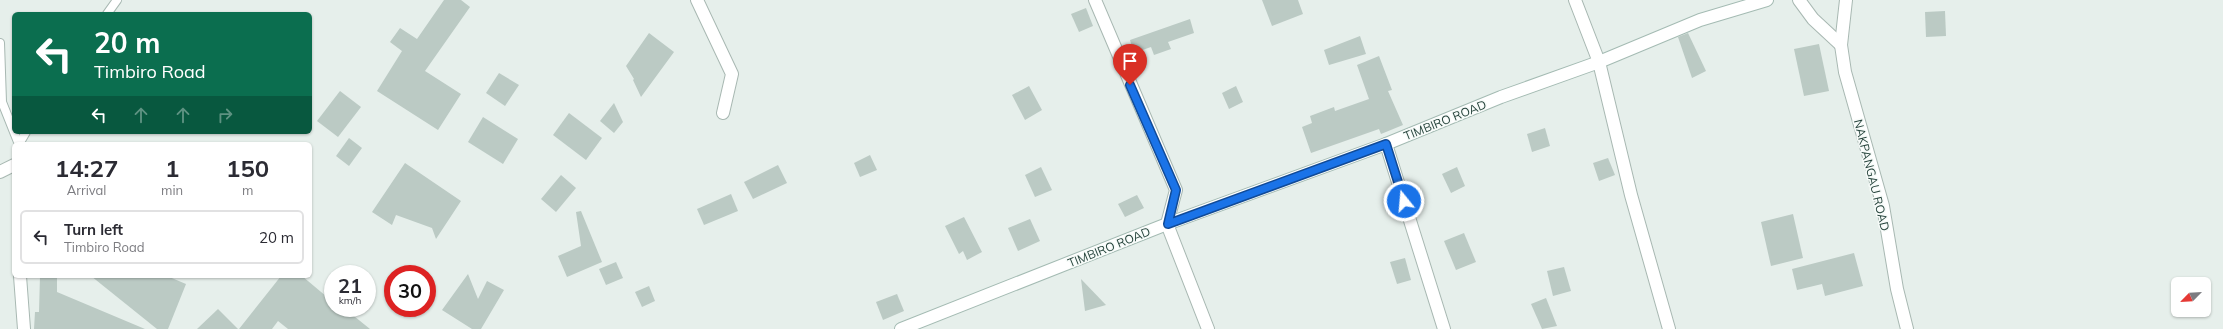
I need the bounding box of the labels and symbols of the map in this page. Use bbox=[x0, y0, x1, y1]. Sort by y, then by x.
pin bbox=[1113, 44, 1147, 85]
street label: TIMBIRO ROAD bbox=[1402, 97, 1488, 143]
street label: NAKPANGAU ROAD bbox=[1851, 118, 1893, 232]
position arrow bbox=[1383, 180, 1425, 222]
street label: TIMBIRO ROAD bbox=[1066, 224, 1152, 270]
speed limit sign: 30 bbox=[384, 265, 436, 317]
north arrow bbox=[2171, 277, 2211, 317]

